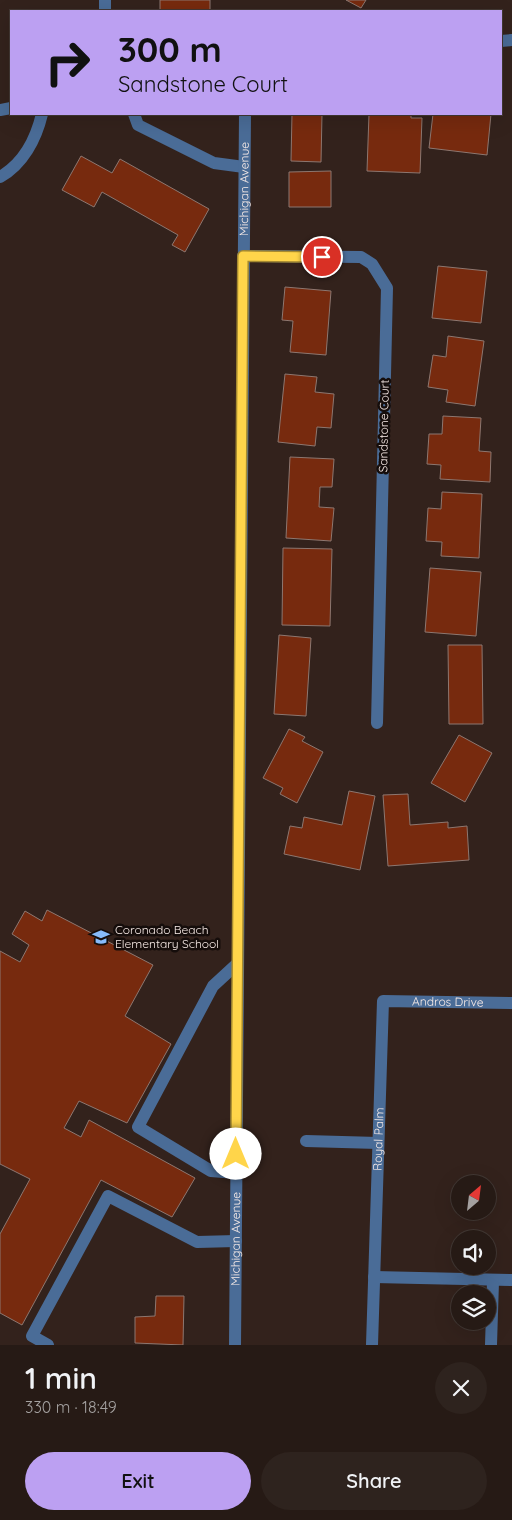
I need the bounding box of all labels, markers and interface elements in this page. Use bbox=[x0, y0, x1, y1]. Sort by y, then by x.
text: 300 m bbox=[118, 27, 222, 71]
icon: right bbox=[35, 30, 100, 95]
text: Sandstone Court bbox=[118, 70, 288, 98]
street label: Michigan Avenue bbox=[236, 142, 252, 236]
pin bbox=[301, 236, 343, 278]
icon: arrive bbox=[308, 243, 336, 271]
street label: Sandstone Court bbox=[375, 380, 392, 472]
place label: Coronado Beach Elementary School bbox=[115, 922, 219, 951]
school or university icon: Coronado Beach Elementary School bbox=[91, 927, 111, 947]
street label: Andros Drive bbox=[412, 993, 484, 1010]
street label: Royal Palm bbox=[370, 1107, 387, 1171]
position arrow bbox=[209, 1127, 261, 1179]
north arrow bbox=[451, 1175, 496, 1220]
map controls bbox=[451, 1175, 496, 1330]
street label: Michigan Avenue bbox=[227, 1192, 243, 1286]
button: sound bbox=[451, 1230, 496, 1275]
button: layers bbox=[451, 1285, 496, 1330]
text: 1 min bbox=[25, 1359, 97, 1397]
button: close bbox=[435, 1362, 487, 1414]
text: 330 m · 18:49 bbox=[25, 1397, 117, 1417]
button: Exit bbox=[25, 1452, 251, 1510]
button: Share bbox=[261, 1452, 487, 1510]

